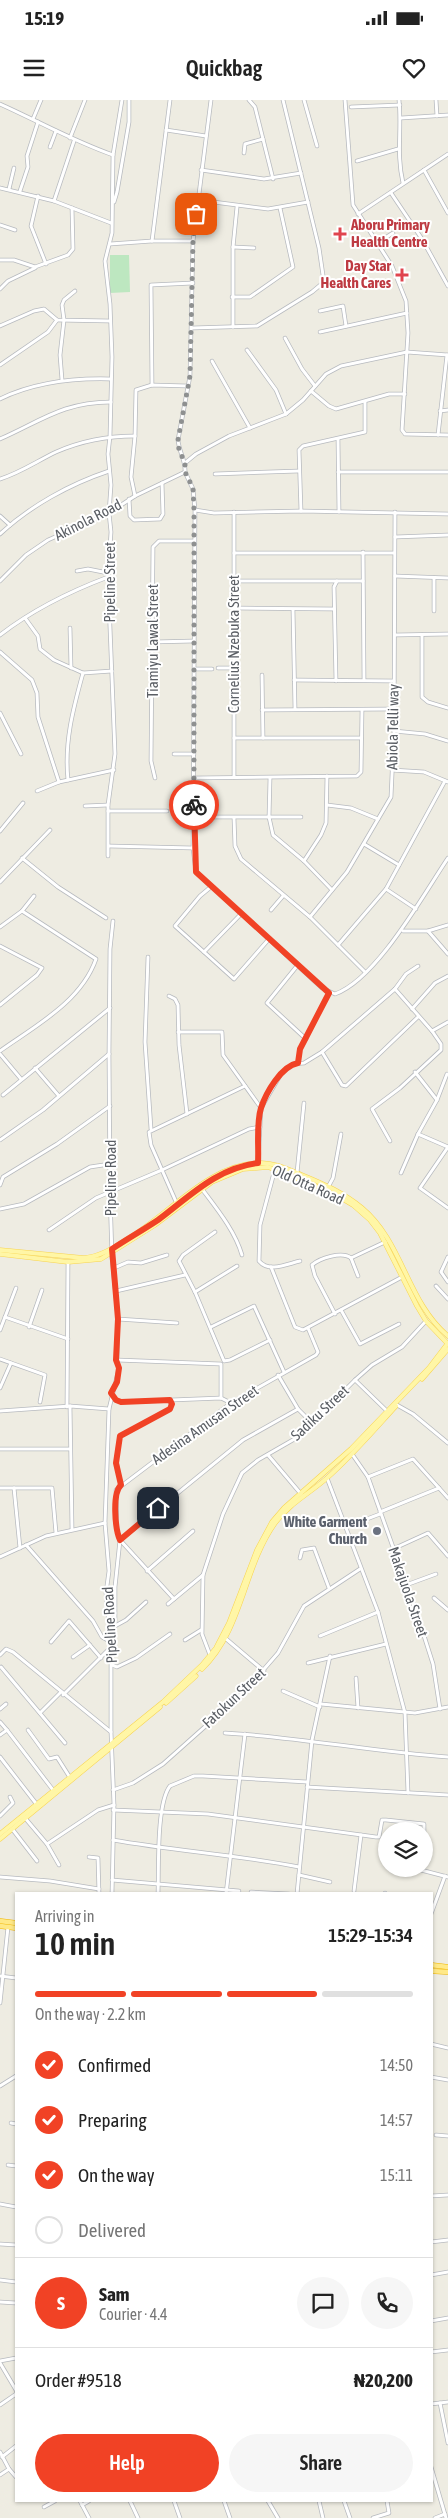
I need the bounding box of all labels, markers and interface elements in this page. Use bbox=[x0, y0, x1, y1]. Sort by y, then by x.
text: 15:19 bbox=[25, 7, 64, 29]
icon: menu bbox=[20, 54, 48, 82]
icon: heart bbox=[400, 54, 428, 82]
text: Quickbag bbox=[186, 55, 262, 81]
pin bbox=[175, 193, 217, 235]
icon: bag bbox=[182, 200, 210, 228]
place label: Aboru Primary Health Centre bbox=[350, 216, 431, 250]
marker: Aboru Primary Health Centre bbox=[333, 227, 347, 241]
place label: Day Star Health Cares bbox=[321, 257, 392, 291]
marker: Day Star Health Cares bbox=[395, 268, 409, 282]
street label: Akinola Road bbox=[51, 495, 124, 544]
street label: Pipeline Street bbox=[101, 542, 118, 622]
street label: Cornelius Nzebuka Street bbox=[225, 575, 242, 713]
street label: Tiamiyu Lawal Street bbox=[144, 584, 161, 698]
street label: Abiola Telli way bbox=[383, 684, 402, 770]
courier bbox=[169, 780, 219, 830]
icon: bike bbox=[180, 791, 208, 819]
street label: Pipeline Road bbox=[102, 1140, 119, 1216]
street label: Old Otta Road bbox=[270, 1161, 347, 1208]
street label: Adesina Amusan Street bbox=[148, 1381, 261, 1468]
street label: Sadiku Street bbox=[287, 1382, 352, 1444]
pin bbox=[137, 1487, 179, 1529]
icon: home bbox=[144, 1494, 172, 1522]
place label: White Garment Church bbox=[283, 1513, 368, 1547]
marker: White Garment Church bbox=[371, 1525, 383, 1537]
street label: Makajuola Street bbox=[385, 1545, 432, 1639]
street label: Pipeline Road bbox=[99, 1586, 120, 1664]
street label: Fatokun Street bbox=[199, 1664, 269, 1731]
map controls bbox=[378, 1822, 433, 1877]
button: layers bbox=[378, 1822, 433, 1877]
text: Arriving in bbox=[35, 1907, 95, 1925]
text: 15:29–15:34 bbox=[328, 1924, 413, 1946]
text: 10 min bbox=[35, 1925, 115, 1962]
text: On the way · 2.2 km bbox=[35, 2005, 146, 2023]
icon: check bbox=[35, 2051, 63, 2079]
text: Confirmed bbox=[78, 2054, 151, 2076]
text: 14:50 bbox=[380, 2056, 413, 2074]
icon: check bbox=[35, 2106, 63, 2134]
text: Preparing bbox=[78, 2109, 147, 2131]
text: 14:57 bbox=[380, 2111, 413, 2129]
icon: check bbox=[35, 2161, 63, 2189]
text: On the way bbox=[78, 2164, 155, 2186]
text: 15:11 bbox=[380, 2166, 413, 2184]
text: Delivered bbox=[78, 2219, 146, 2241]
button: chat bbox=[297, 2277, 349, 2329]
button: phone bbox=[361, 2277, 413, 2329]
text: Sam bbox=[99, 2283, 130, 2305]
text: S bbox=[57, 2292, 65, 2314]
text: Courier · 4.4 bbox=[99, 2305, 168, 2323]
text: Order #9518 bbox=[35, 2369, 122, 2391]
text: ₦20,200 bbox=[354, 2369, 413, 2391]
button: Help bbox=[35, 2434, 219, 2492]
button: Share bbox=[229, 2434, 413, 2492]

